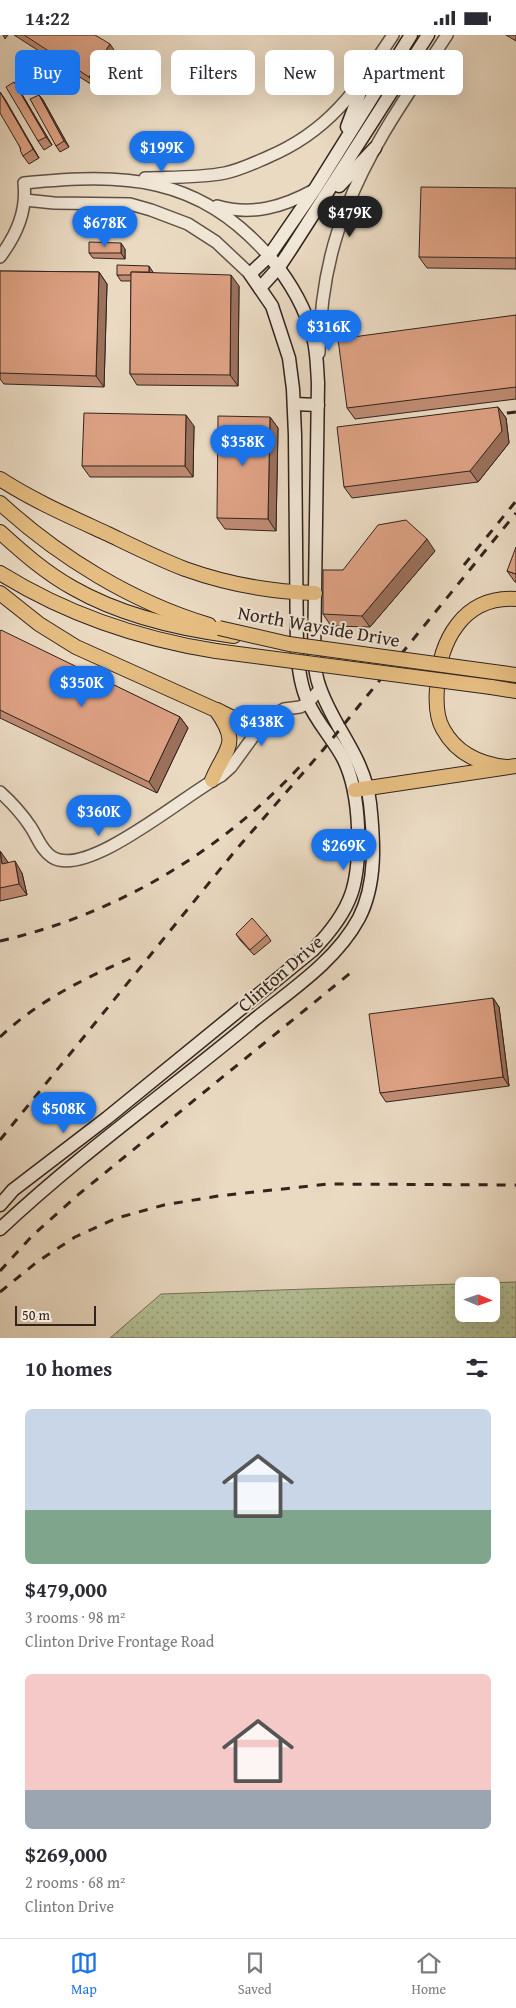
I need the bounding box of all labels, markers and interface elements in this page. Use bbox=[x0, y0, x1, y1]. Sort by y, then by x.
text: 14:22 bbox=[25, 4, 70, 32]
chip: Buy bbox=[15, 50, 80, 95]
chip: Rent bbox=[90, 50, 161, 95]
chip: Filters bbox=[171, 50, 255, 95]
chip: New bbox=[265, 50, 334, 95]
chip: Apartment bbox=[344, 50, 463, 95]
pin: $199K bbox=[127, 131, 197, 173]
text: $199K bbox=[140, 135, 184, 159]
pin: $479K bbox=[315, 195, 385, 238]
text: $479K bbox=[328, 200, 372, 224]
pin: $678K bbox=[70, 205, 140, 248]
text: $678K bbox=[83, 210, 127, 234]
pin: $316K bbox=[294, 309, 364, 352]
text: $316K bbox=[307, 314, 351, 338]
pin: $358K bbox=[208, 425, 278, 467]
text: $358K bbox=[221, 429, 265, 453]
street label: North Wayside Drive bbox=[236, 598, 402, 654]
pin: $350K bbox=[47, 665, 117, 708]
text: $350K bbox=[60, 670, 104, 694]
pin: $438K bbox=[227, 705, 297, 747]
text: $438K bbox=[240, 709, 284, 733]
pin: $360K bbox=[64, 795, 134, 837]
text: $360K bbox=[77, 799, 121, 823]
pin: $269K bbox=[309, 829, 379, 871]
text: $269K bbox=[322, 833, 366, 857]
street label: Clinton Drive bbox=[231, 928, 329, 1018]
pin: $508K bbox=[29, 1091, 99, 1134]
text: $508K bbox=[42, 1096, 86, 1120]
north arrow bbox=[455, 1277, 500, 1323]
map controls bbox=[455, 1277, 500, 1322]
scale bar bbox=[15, 1303, 96, 1326]
text: 50 m bbox=[22, 1305, 50, 1325]
text: 10 homes bbox=[25, 1353, 112, 1384]
icon: filters bbox=[463, 1354, 491, 1382]
icon: home bbox=[213, 1441, 303, 1531]
text: $479,000 bbox=[25, 1574, 107, 1605]
text: 3 rooms · 98 m² bbox=[25, 1605, 125, 1629]
text: Clinton Drive Frontage Road bbox=[25, 1629, 214, 1653]
icon: home bbox=[213, 1706, 303, 1796]
text: $269,000 bbox=[25, 1839, 107, 1870]
text: 2 rooms · 68 m² bbox=[25, 1870, 125, 1894]
text: Clinton Drive bbox=[25, 1894, 114, 1918]
tab: Map bbox=[70, 1949, 98, 1999]
tab: Saved bbox=[238, 1949, 272, 1999]
tab: Home bbox=[412, 1949, 446, 1999]

